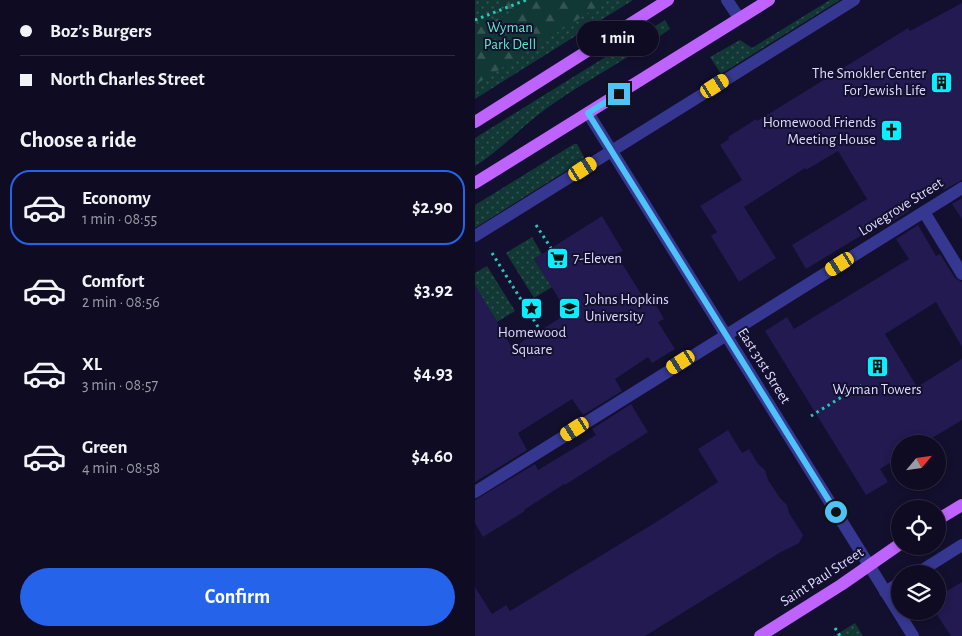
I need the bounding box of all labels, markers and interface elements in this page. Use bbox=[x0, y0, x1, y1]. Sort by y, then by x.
park label: Wyman Park Dell bbox=[484, 20, 536, 52]
text: Boz’s Burgers bbox=[50, 22, 152, 41]
callout: 1 min bbox=[578, 22, 660, 56]
text: 1 min bbox=[601, 30, 635, 46]
place label: The Smokler Center For Jewish Life bbox=[812, 66, 926, 98]
text: North Charles Street bbox=[50, 70, 205, 89]
building icon: The Smokler Center For Jewish Life bbox=[930, 70, 954, 94]
car bbox=[698, 72, 731, 100]
route end bbox=[608, 83, 630, 105]
place label: Homewood Friends Meeting House bbox=[763, 115, 876, 147]
church icon: Homewood Friends Meeting House bbox=[880, 119, 904, 143]
text: Choose a ride bbox=[20, 129, 136, 151]
car bbox=[566, 155, 599, 183]
street label: Lovegrove Street bbox=[856, 175, 946, 239]
icon: car bbox=[22, 185, 67, 230]
text: Economy bbox=[82, 189, 151, 208]
text: $2.90 bbox=[412, 198, 453, 217]
text: 1 min · 08:55 bbox=[82, 211, 157, 227]
supermarket icon: 7-Eleven bbox=[545, 246, 569, 270]
car bbox=[823, 250, 856, 278]
place label: 7-Eleven bbox=[573, 251, 622, 266]
icon: car bbox=[22, 268, 67, 313]
text: Comfort bbox=[82, 272, 144, 291]
text: $3.92 bbox=[414, 281, 453, 300]
place label: Johns Hopkins University bbox=[585, 292, 669, 324]
text: 2 min · 08:56 bbox=[82, 294, 160, 310]
school or university icon: Johns Hopkins University bbox=[557, 296, 581, 320]
place icon: Homewood Square bbox=[520, 297, 544, 321]
place label: Homewood Square bbox=[498, 325, 566, 357]
street label: East 31st Street bbox=[735, 325, 793, 407]
car bbox=[664, 348, 697, 376]
icon: car bbox=[22, 351, 67, 396]
building icon: Wyman Towers bbox=[865, 354, 889, 378]
text: XL bbox=[82, 355, 102, 374]
text: $4.93 bbox=[413, 364, 453, 383]
text: 3 min · 08:57 bbox=[82, 377, 158, 393]
place label: Wyman Towers bbox=[832, 382, 922, 397]
car bbox=[558, 415, 591, 443]
icon: car bbox=[22, 434, 67, 479]
north arrow bbox=[891, 435, 946, 490]
map controls bbox=[891, 435, 946, 620]
text: Green bbox=[82, 438, 128, 457]
text: $4.60 bbox=[411, 447, 453, 466]
text: 4 min · 08:58 bbox=[82, 460, 160, 476]
button: locate bbox=[891, 500, 946, 555]
route start bbox=[825, 501, 847, 523]
street label: Saint Paul Street bbox=[778, 545, 866, 609]
button: layers bbox=[891, 565, 946, 620]
button: Confirm bbox=[20, 568, 455, 626]

